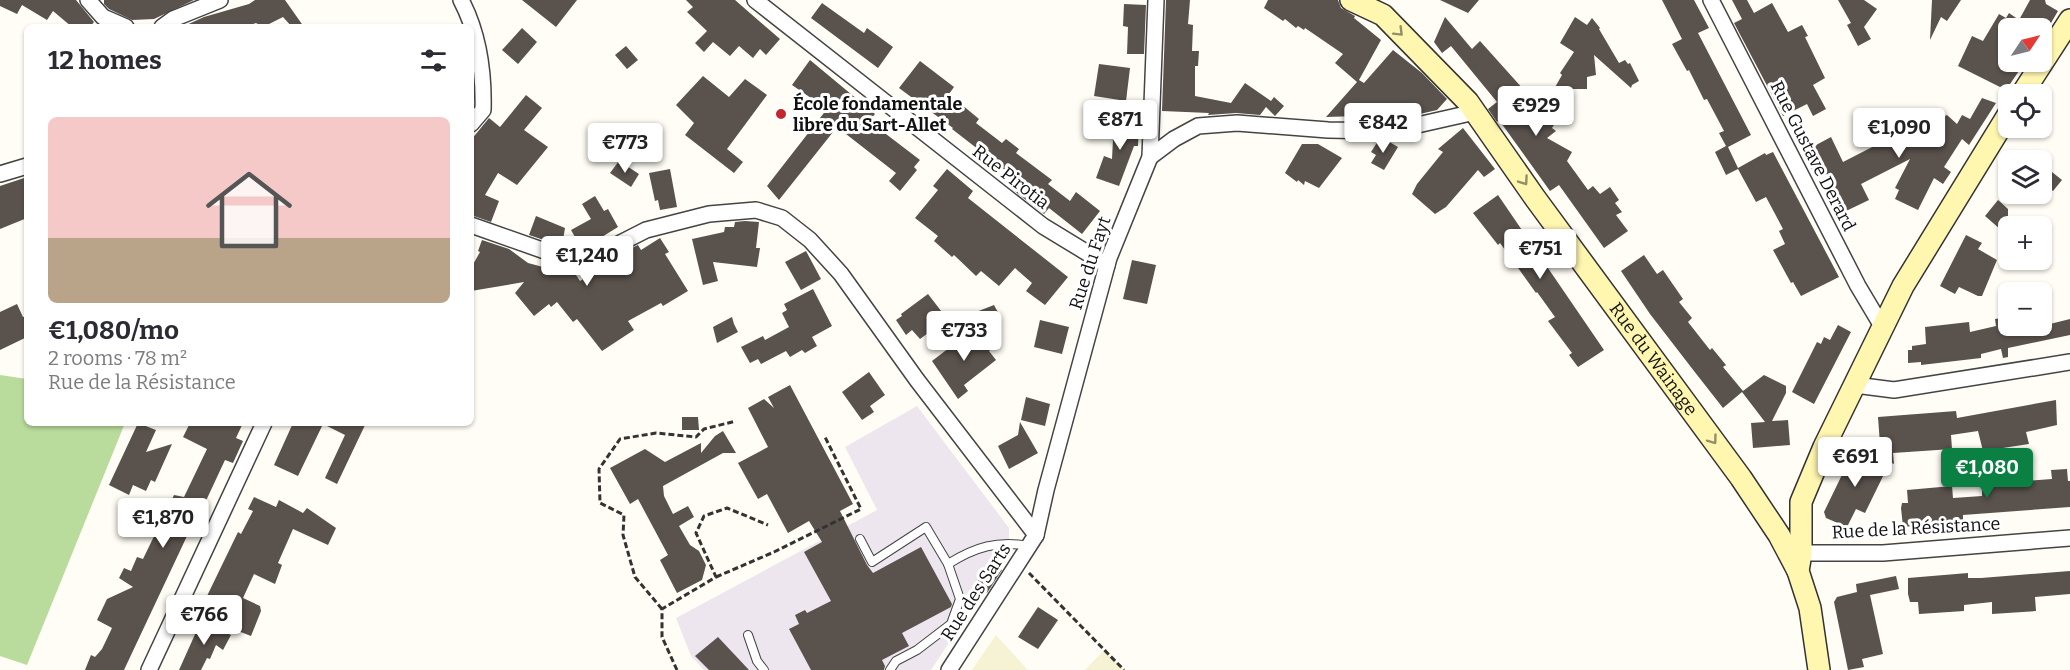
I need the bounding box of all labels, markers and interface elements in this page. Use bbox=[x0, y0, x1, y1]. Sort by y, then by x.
north arrow bbox=[1998, 18, 2052, 72]
map controls bbox=[1998, 18, 2052, 336]
one-way arrow bbox=[1392, 25, 1403, 35]
icon: filters bbox=[417, 44, 450, 77]
text: 12 homes bbox=[48, 45, 162, 76]
street label: Rue Gustave Derard bbox=[1766, 77, 1860, 235]
button: locate bbox=[1998, 84, 2052, 138]
pin: €929 bbox=[1500, 86, 1572, 137]
place label: École fondamentale libre du Sart-Allet bbox=[793, 92, 962, 136]
text: €929 bbox=[1512, 93, 1560, 117]
pin: €871 bbox=[1084, 100, 1156, 151]
pin: €842 bbox=[1347, 103, 1419, 154]
marker: École fondamentale libre du Sart-Allet bbox=[774, 107, 788, 121]
text: €871 bbox=[1097, 107, 1143, 131]
pin: €1,090 bbox=[1850, 108, 1948, 159]
text: €842 bbox=[1358, 110, 1408, 134]
text: €1,090 bbox=[1867, 115, 1931, 139]
pin: €773 bbox=[589, 123, 661, 174]
text: €773 bbox=[602, 130, 648, 154]
street label: Rue Pirotia bbox=[968, 140, 1054, 214]
button: layers bbox=[1998, 150, 2052, 204]
icon: home bbox=[195, 156, 303, 264]
one-way arrow bbox=[1517, 174, 1528, 185]
street label: Rue du Fayt bbox=[1065, 213, 1116, 312]
button: + bbox=[1998, 216, 2052, 270]
pin: €751 bbox=[1504, 229, 1576, 280]
pin: €1,240 bbox=[538, 236, 636, 287]
text: €751 bbox=[1518, 236, 1562, 260]
text: €1,240 bbox=[555, 243, 619, 267]
button: − bbox=[1998, 282, 2052, 336]
street label: Rue du Wainage bbox=[1605, 298, 1702, 420]
pin: €733 bbox=[928, 311, 1000, 362]
text: €1,080/mo bbox=[48, 315, 179, 346]
text: €733 bbox=[941, 318, 987, 342]
text: 2 rooms · 78 m² bbox=[48, 346, 187, 370]
text: Rue de la Résistance bbox=[48, 370, 236, 394]
one-way arrow bbox=[1706, 433, 1717, 444]
pin: €691 bbox=[1819, 437, 1891, 488]
text: €691 bbox=[1832, 444, 1878, 468]
pin: €1,080 bbox=[1938, 448, 2036, 499]
text: €1,080 bbox=[1955, 455, 2019, 479]
pin: €1,870 bbox=[114, 498, 212, 549]
text: €1,870 bbox=[132, 505, 194, 529]
street label: Rue de la Résistance bbox=[1831, 513, 2001, 543]
street label: Rue des Sarts bbox=[936, 539, 1016, 645]
pin: €766 bbox=[168, 595, 240, 646]
text: €766 bbox=[180, 602, 228, 626]

